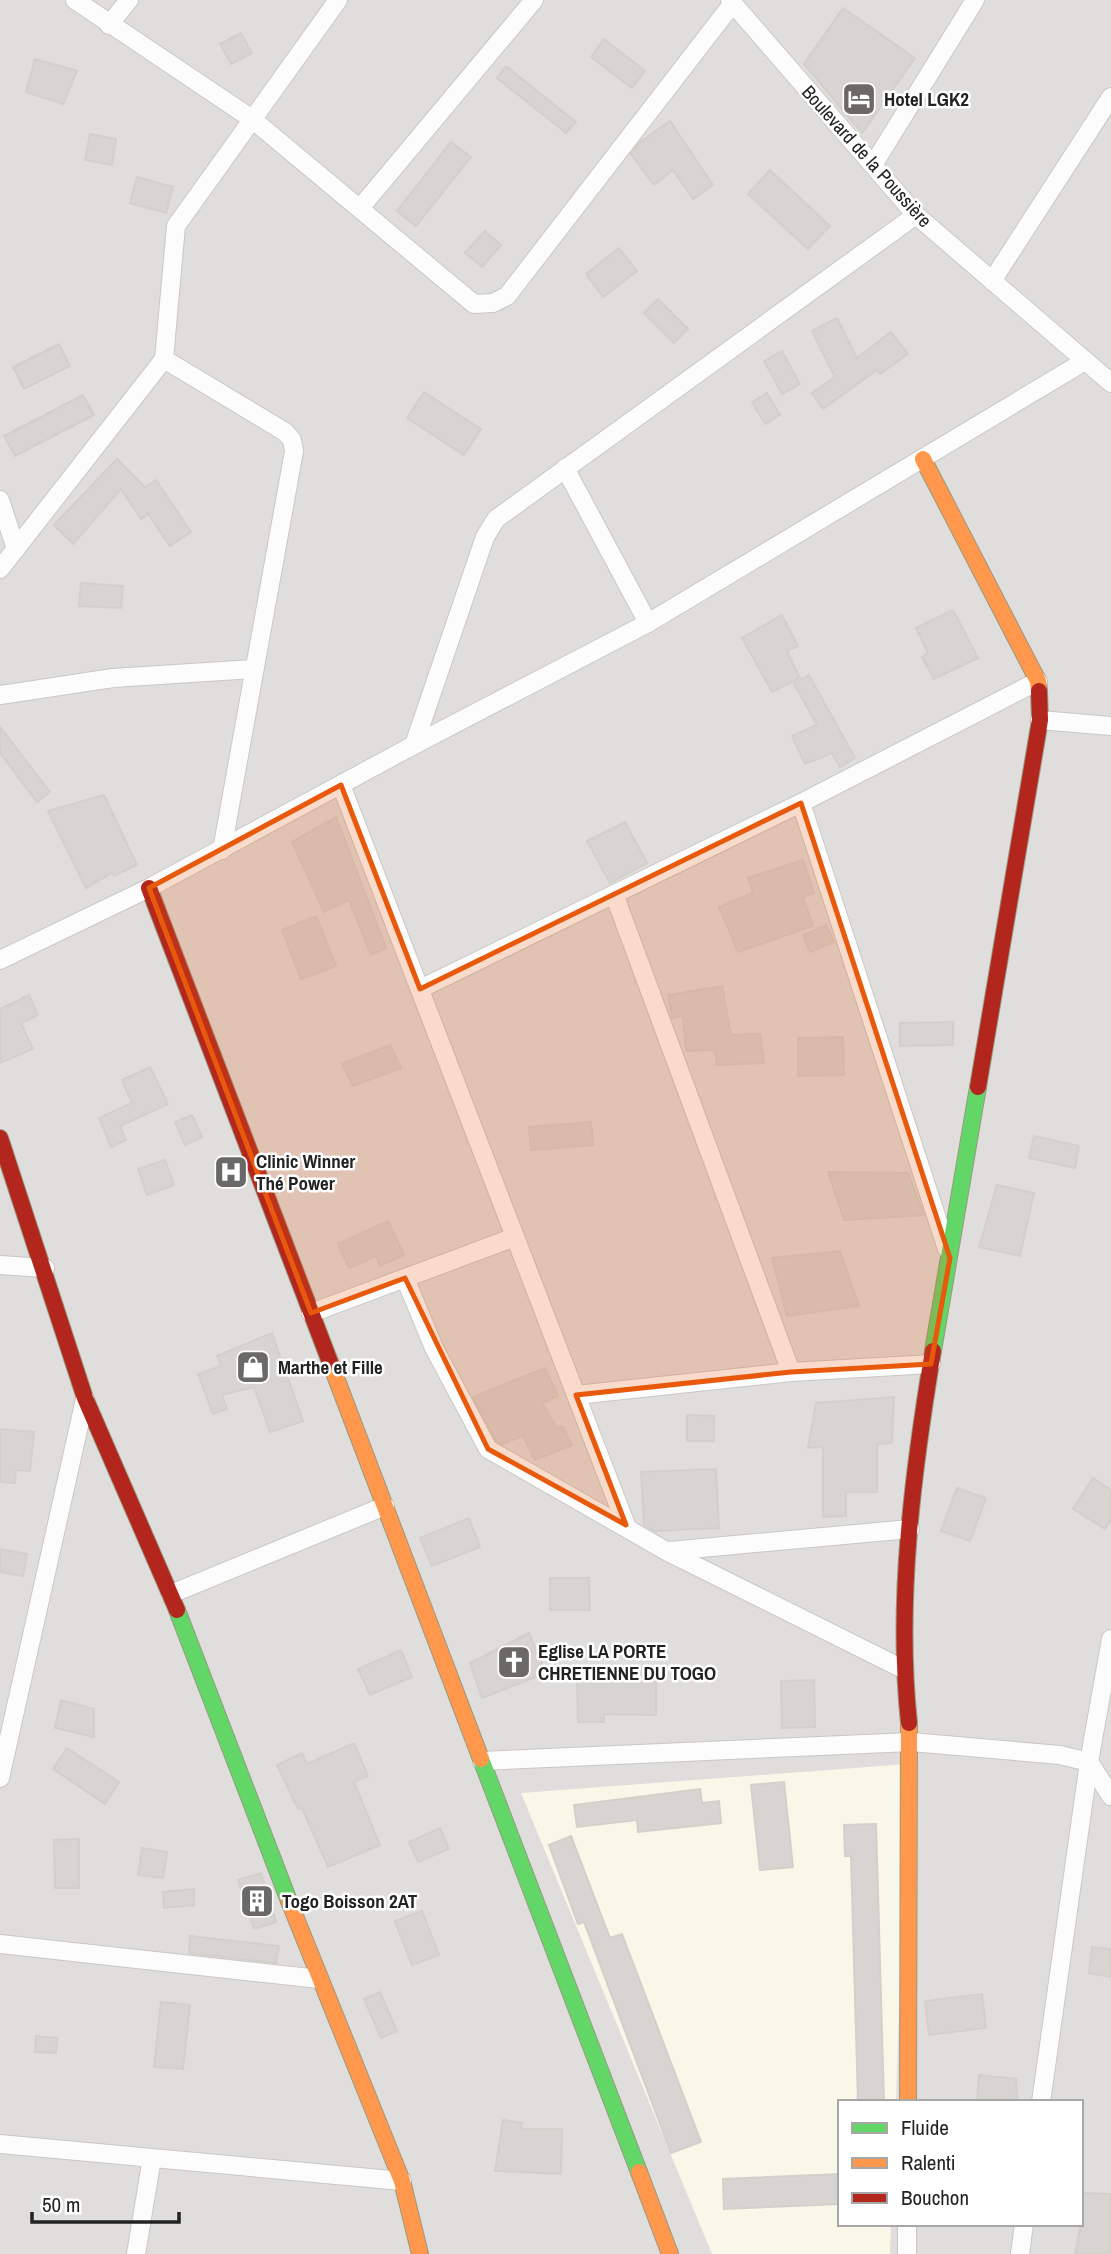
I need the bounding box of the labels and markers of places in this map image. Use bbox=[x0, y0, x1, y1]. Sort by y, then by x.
hotel icon: Hotel LGK2 bbox=[840, 80, 878, 118]
place label: Hotel LGK2 bbox=[884, 86, 969, 112]
place label: Clinic Winner Thé Power bbox=[256, 1148, 355, 1196]
hospital icon: Clinic Winner Thé Power bbox=[212, 1153, 250, 1191]
shop icon: Marthe et Fille bbox=[234, 1348, 272, 1386]
place label: Marthe et Fille bbox=[278, 1354, 383, 1380]
place label: Eglise LA PORTE CHRETIENNE DU TOGO bbox=[538, 1638, 716, 1686]
church icon: Eglise LA PORTE CHRETIENNE DU TOGO bbox=[495, 1643, 533, 1681]
building icon: Togo Boisson 2AT bbox=[238, 1882, 276, 1920]
place label: Togo Boisson 2AT bbox=[282, 1888, 418, 1914]

